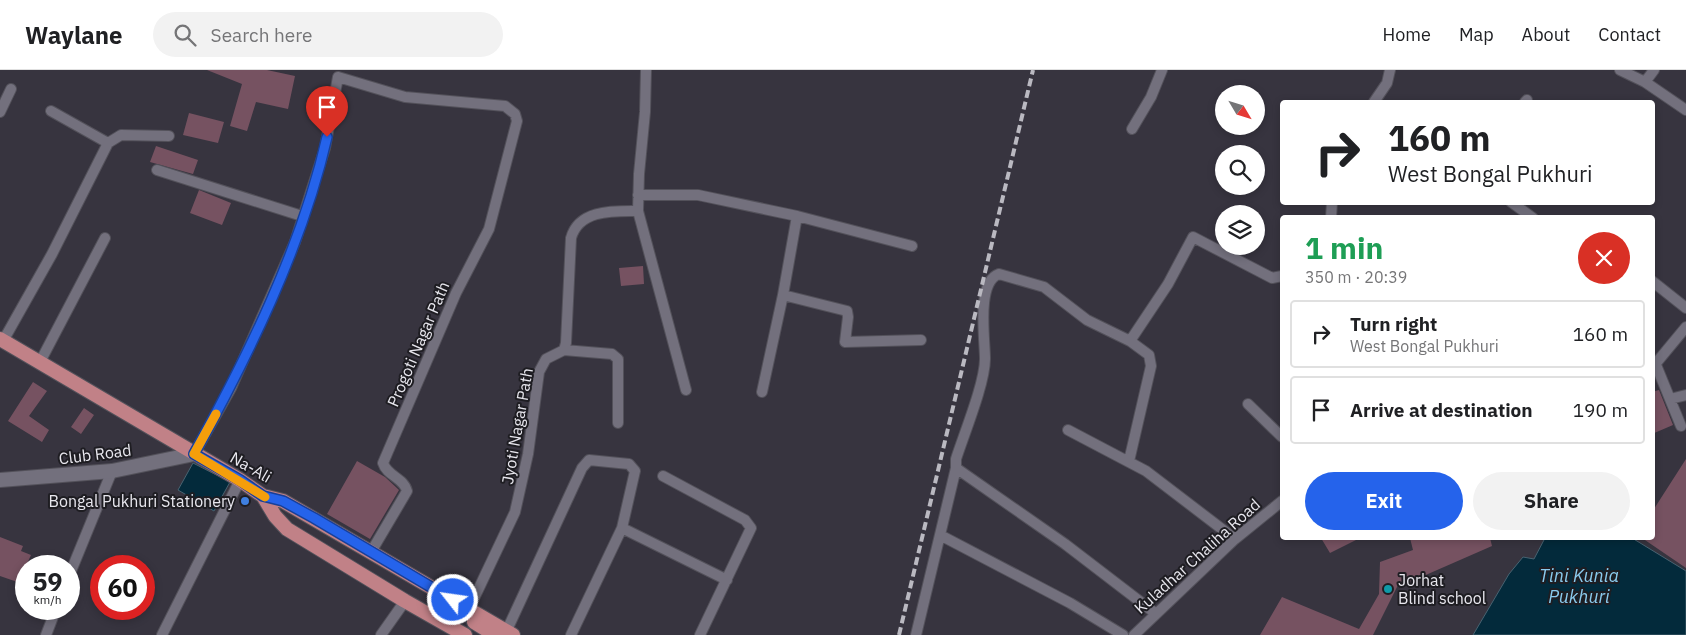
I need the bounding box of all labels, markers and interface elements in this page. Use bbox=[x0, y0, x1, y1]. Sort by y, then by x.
search box bbox=[153, 12, 503, 57]
text: Waylane bbox=[25, 19, 123, 51]
icon: search bbox=[171, 21, 199, 49]
text: Search here bbox=[211, 23, 312, 47]
text: Home bbox=[1383, 23, 1431, 46]
text: Map bbox=[1459, 23, 1494, 46]
text: About bbox=[1522, 23, 1570, 46]
text: Contact bbox=[1598, 23, 1661, 46]
north arrow bbox=[1215, 85, 1265, 135]
map controls bbox=[1215, 85, 1265, 255]
pin bbox=[306, 86, 348, 137]
icon: arrive bbox=[313, 93, 341, 121]
text: 160 m bbox=[1388, 115, 1491, 161]
icon: right bbox=[1305, 120, 1370, 185]
button: search bbox=[1215, 145, 1265, 195]
text: West Bongal Pukhuri bbox=[1388, 159, 1592, 188]
button: layers bbox=[1215, 205, 1265, 255]
text: 1 min bbox=[1305, 228, 1383, 267]
button: close bbox=[1578, 232, 1630, 284]
text: 350 m · 20:39 bbox=[1305, 267, 1407, 287]
street label: Progoti Nagar Path bbox=[383, 278, 453, 410]
text: Turn right bbox=[1350, 312, 1437, 336]
icon: right bbox=[1307, 320, 1335, 348]
text: 160 m bbox=[1573, 322, 1628, 346]
text: West Bongal Pukhuri bbox=[1350, 336, 1499, 356]
street label: Jyoti Nagar Path bbox=[497, 366, 537, 486]
icon: arrive bbox=[1307, 396, 1335, 424]
text: Arrive at destination bbox=[1350, 398, 1533, 422]
text: 190 m bbox=[1573, 398, 1628, 422]
street label: Club Road bbox=[57, 440, 133, 468]
street label: Na-Ali bbox=[227, 447, 275, 487]
button: Exit bbox=[1305, 472, 1463, 530]
button: Share bbox=[1473, 472, 1630, 530]
place label: Bongal Pukhuri Stationery bbox=[48, 491, 235, 511]
street label: Kuladhar Chaliha Road bbox=[1130, 494, 1264, 618]
marker: Bongal Pukhuri Stationery bbox=[239, 495, 251, 507]
speed limit sign: 60 bbox=[90, 555, 155, 620]
water label: Tini Kunia Pukhuri bbox=[1539, 564, 1619, 608]
text: 59 bbox=[32, 565, 63, 598]
place label: Jorhat Blind school bbox=[1398, 570, 1486, 608]
position arrow bbox=[426, 573, 478, 625]
marker: Jorhat Blind school bbox=[1382, 583, 1394, 595]
text: km/h bbox=[33, 592, 62, 607]

